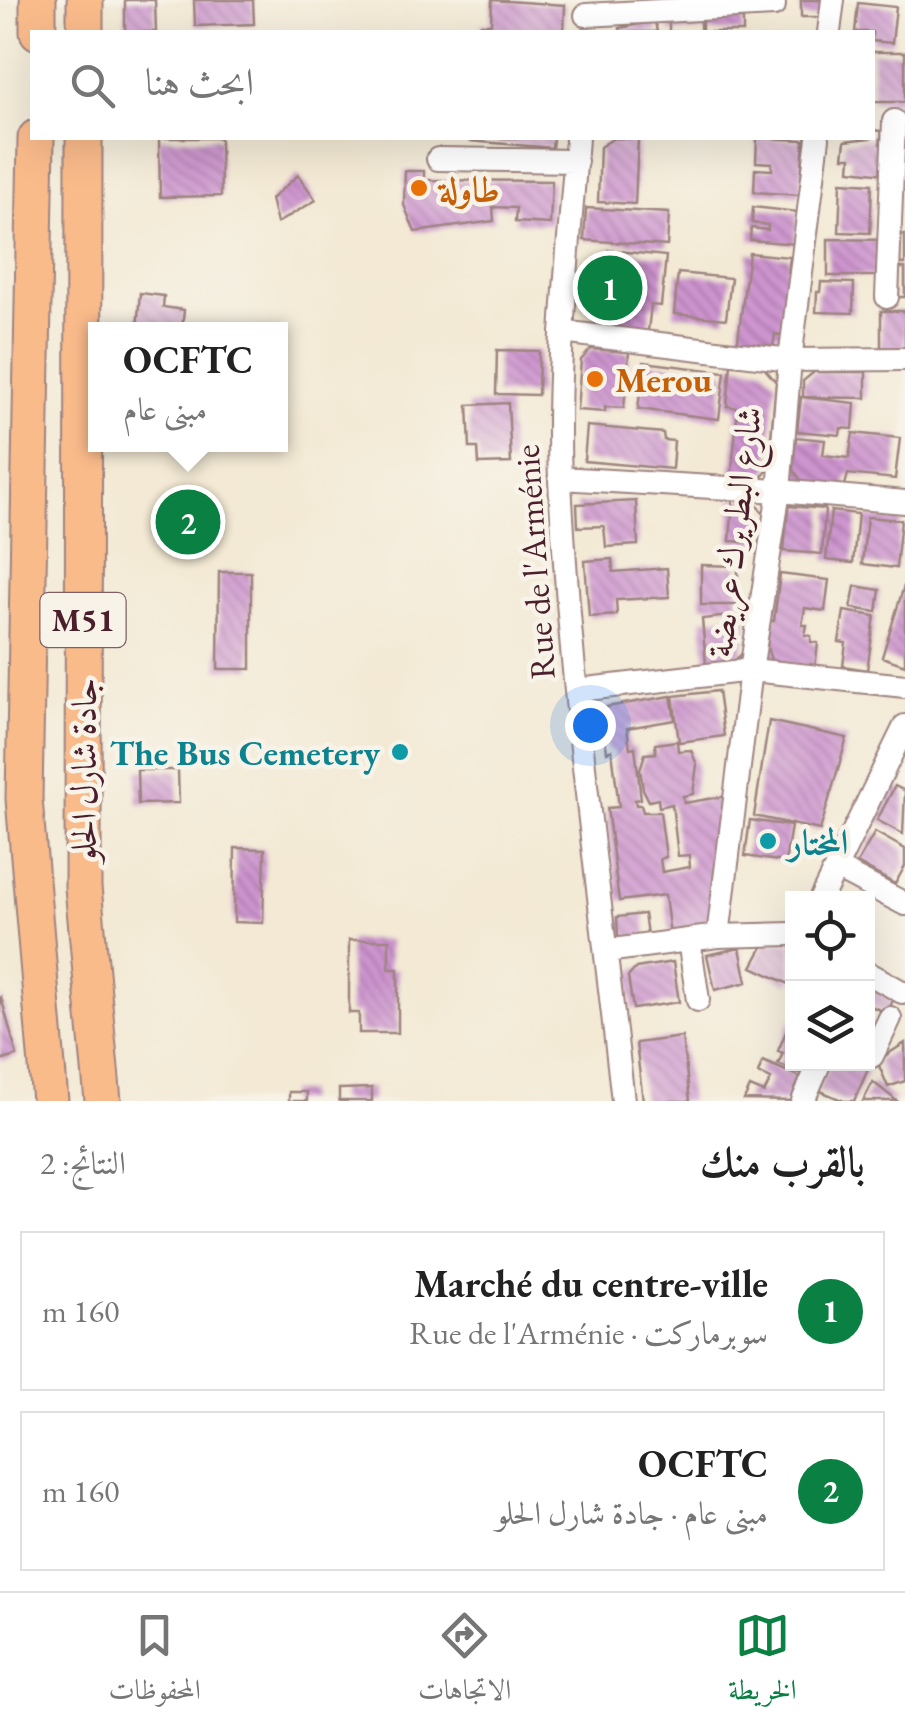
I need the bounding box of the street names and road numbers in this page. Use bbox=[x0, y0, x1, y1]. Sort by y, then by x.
street label: شارع البطريرك عريضة bbox=[696, 404, 779, 661]
street label: Rue de l'Arménie bbox=[503, 443, 565, 681]
road number: M51 bbox=[41, 593, 126, 647]
street label: جادة شارل الحلو bbox=[61, 678, 106, 866]

